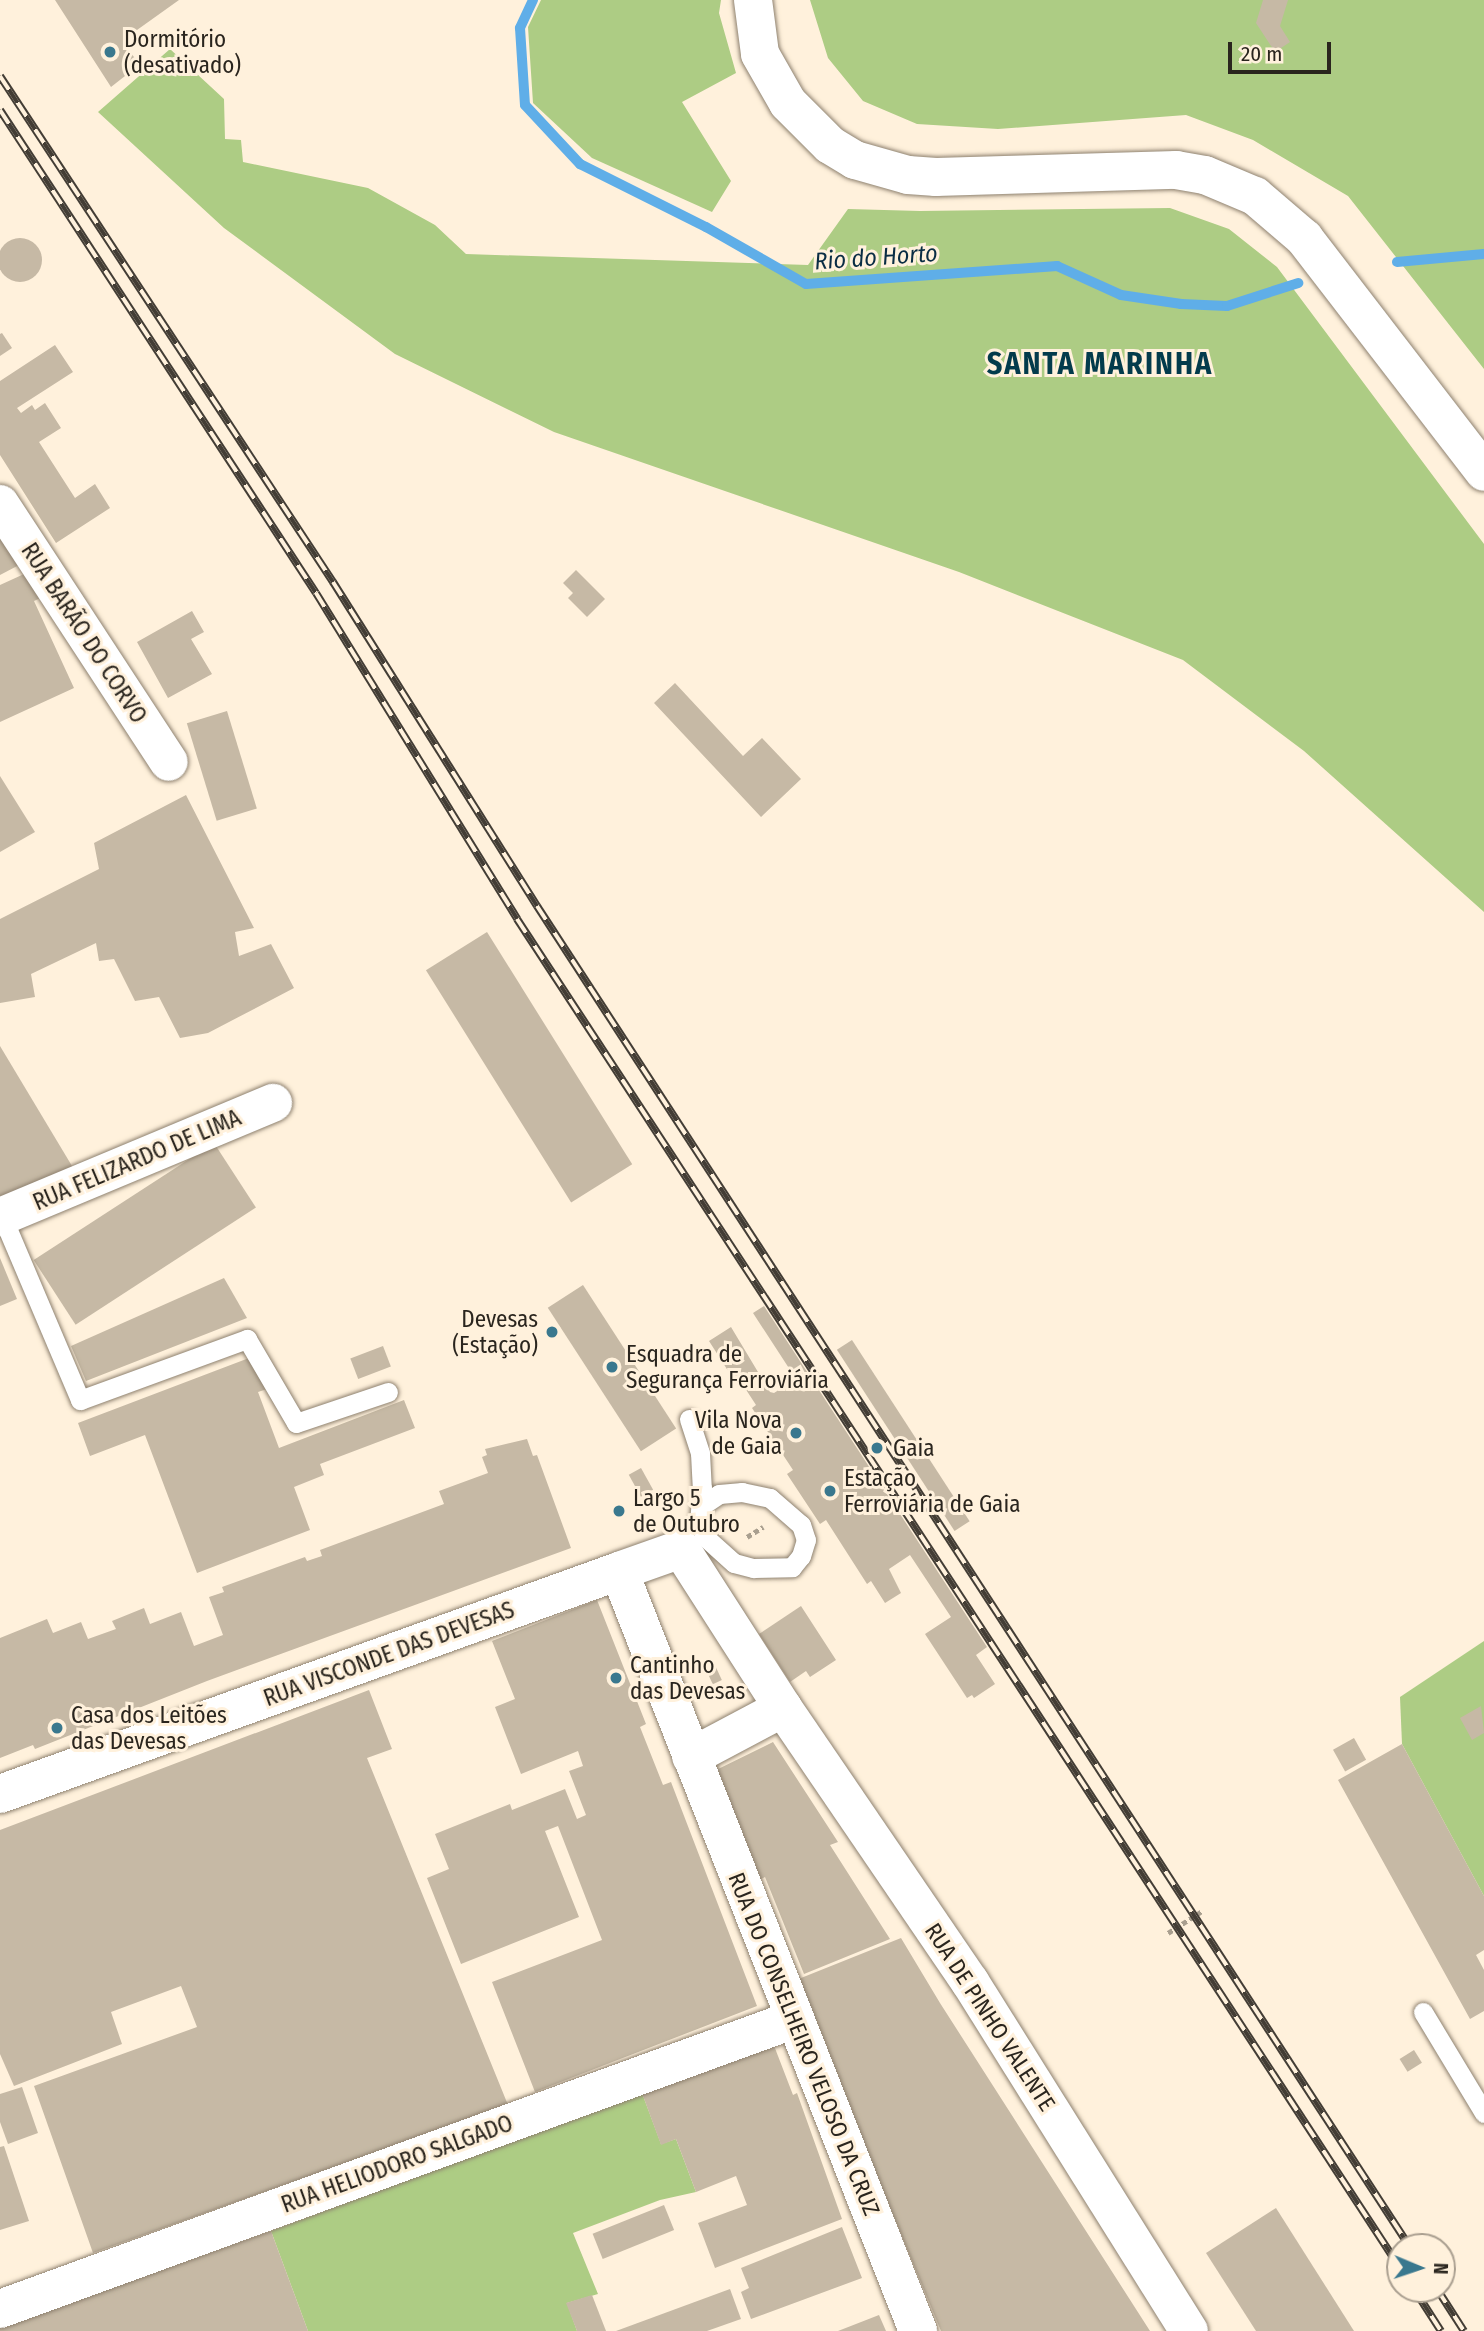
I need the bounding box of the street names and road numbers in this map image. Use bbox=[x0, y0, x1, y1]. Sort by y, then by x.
street label: RUA BARÃO DO CORVO bbox=[15, 538, 153, 728]
street label: RUA FELIZARDO DE LIMA bbox=[29, 1104, 245, 1216]
street label: RUA VISCONDE DAS DEVESAS bbox=[260, 1596, 518, 1712]
street label: RUA DO CONSELHEIRO VELOSO DA CRUZ bbox=[722, 1868, 886, 2220]
street label: RUA DE PINHO VALENTE bbox=[919, 1918, 1061, 2116]
street label: RUA HELIODORO SALGADO bbox=[278, 2109, 516, 2219]

